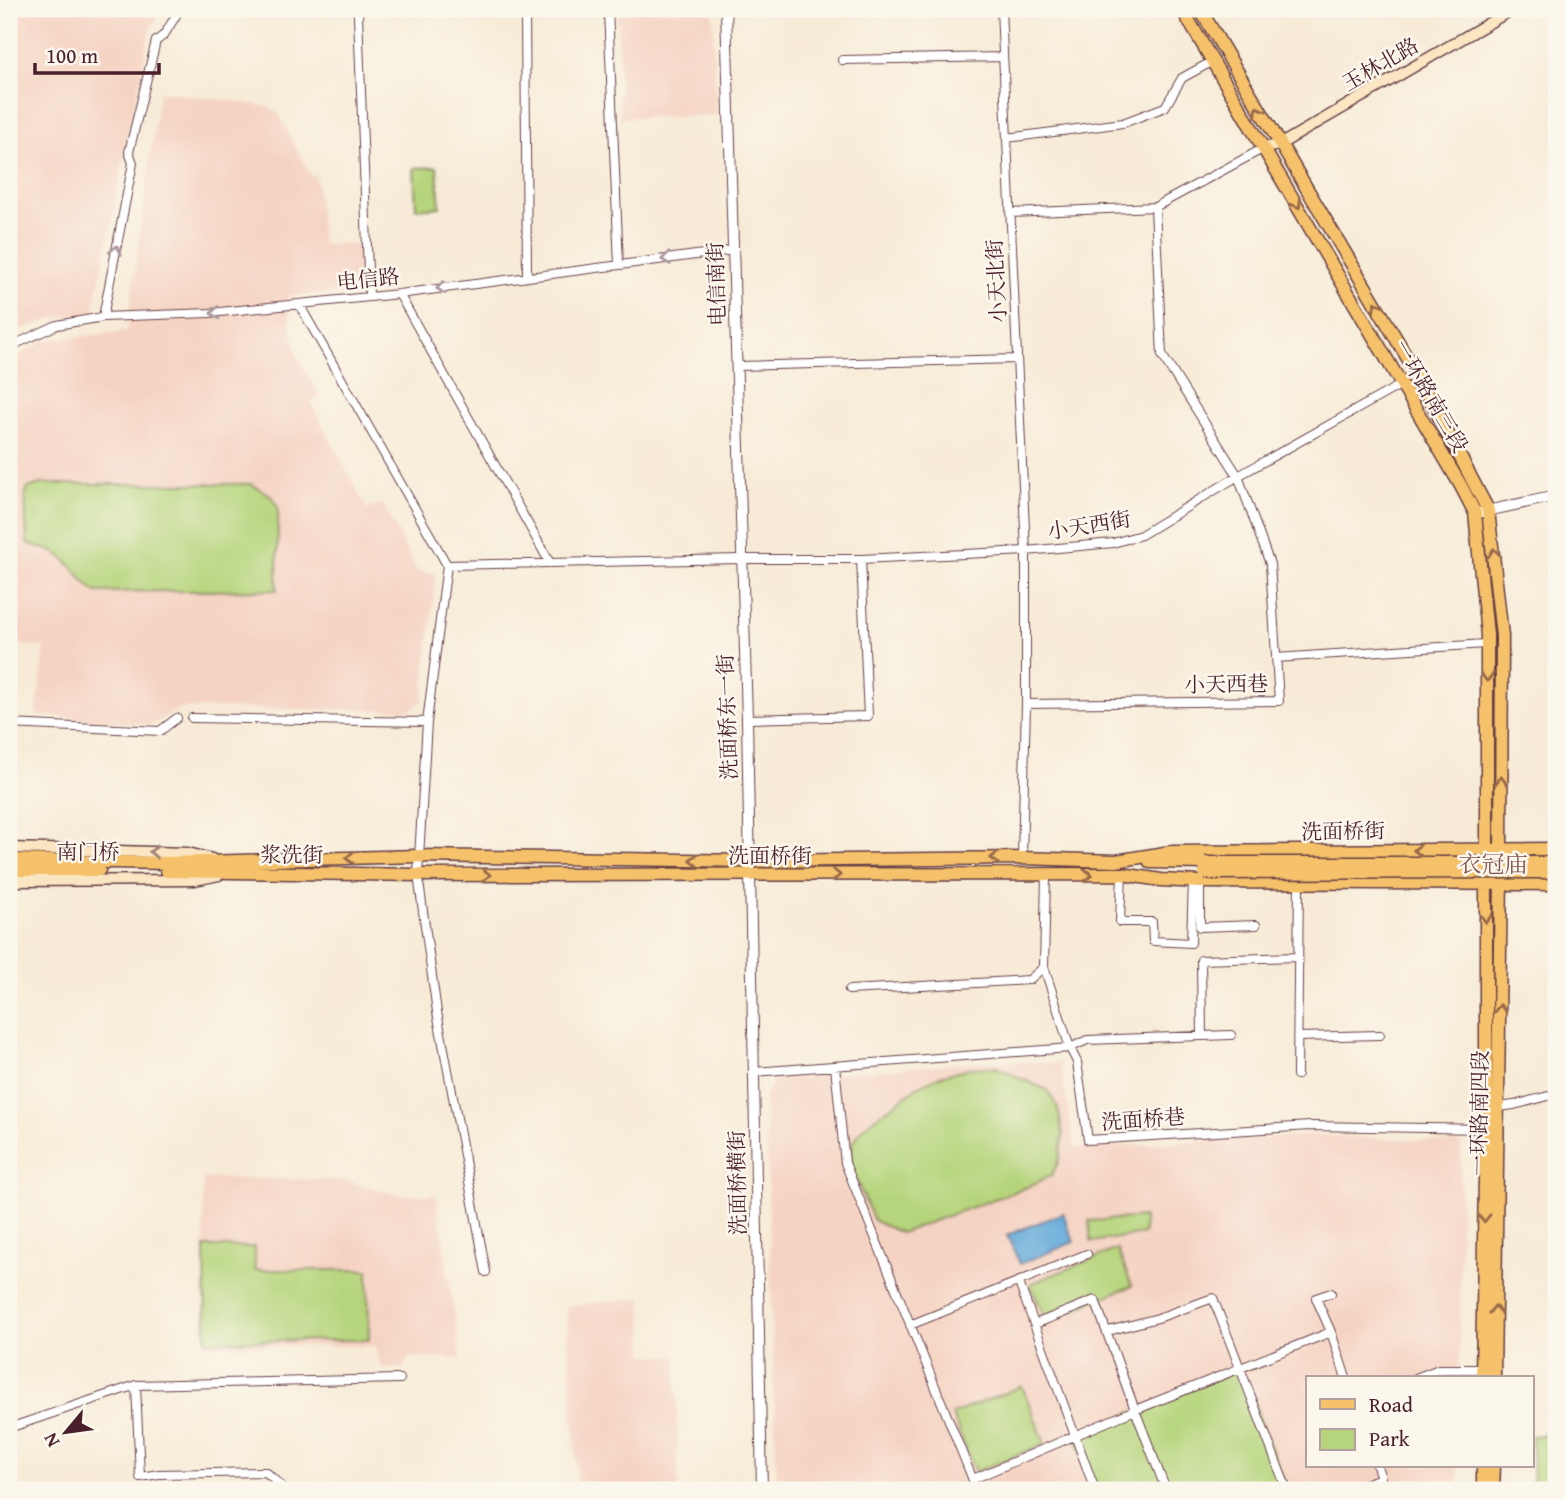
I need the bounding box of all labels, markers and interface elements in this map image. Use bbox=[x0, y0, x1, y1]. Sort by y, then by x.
street label: 玉林北路 bbox=[1336, 30, 1424, 98]
scale bar bbox=[35, 32, 159, 76]
text: 100 m bbox=[46, 40, 98, 71]
one-way arrow bbox=[1255, 106, 1268, 119]
one-way arrow bbox=[1289, 197, 1302, 210]
street label: 小天北街 bbox=[978, 238, 1014, 324]
street label: 电信南街 bbox=[699, 241, 733, 327]
one-way arrow bbox=[108, 244, 123, 256]
one-way arrow bbox=[660, 251, 672, 266]
street label: 电信路 bbox=[335, 260, 401, 298]
one-way arrow bbox=[435, 281, 447, 296]
one-way arrow bbox=[1372, 301, 1385, 314]
one-way arrow bbox=[209, 305, 220, 320]
street label: 一环路南三段 bbox=[1386, 334, 1476, 458]
street label: 小天西街 bbox=[1045, 503, 1133, 547]
one-way arrow bbox=[1487, 548, 1502, 559]
street label: 洗面桥东一街 bbox=[709, 653, 745, 781]
street label: 小天西巷 bbox=[1184, 668, 1268, 700]
one-way arrow bbox=[1479, 673, 1495, 683]
one-way arrow bbox=[1493, 775, 1509, 785]
street label: 洗面桥街 bbox=[1301, 815, 1385, 847]
street label: 南门桥 bbox=[57, 836, 120, 867]
street label: 浆洗街 bbox=[261, 839, 324, 870]
street label: 洗面桥街 bbox=[728, 840, 812, 871]
one-way arrow bbox=[1413, 842, 1423, 858]
one-way arrow bbox=[148, 845, 159, 860]
district label: 衣冠庙 bbox=[1459, 847, 1528, 880]
one-way arrow bbox=[344, 851, 355, 866]
one-way arrow bbox=[990, 851, 1001, 866]
one-way arrow bbox=[689, 853, 700, 868]
one-way arrow bbox=[481, 867, 492, 883]
one-way arrow bbox=[831, 867, 842, 883]
one-way arrow bbox=[1083, 867, 1094, 883]
one-way arrow bbox=[1478, 913, 1494, 923]
one-way arrow bbox=[1492, 1003, 1508, 1014]
street label: 一环路南四段 bbox=[1462, 1050, 1496, 1176]
street label: 洗面桥巷 bbox=[1100, 1101, 1186, 1137]
street label: 洗面桥横街 bbox=[721, 1130, 753, 1236]
one-way arrow bbox=[1476, 1214, 1492, 1224]
one-way arrow bbox=[1487, 1304, 1503, 1315]
legend bbox=[1306, 1376, 1534, 1468]
text: Road bbox=[1369, 1389, 1414, 1420]
north arrow bbox=[32, 1398, 102, 1468]
text: Park bbox=[1369, 1423, 1410, 1454]
text: N bbox=[36, 1428, 66, 1453]

